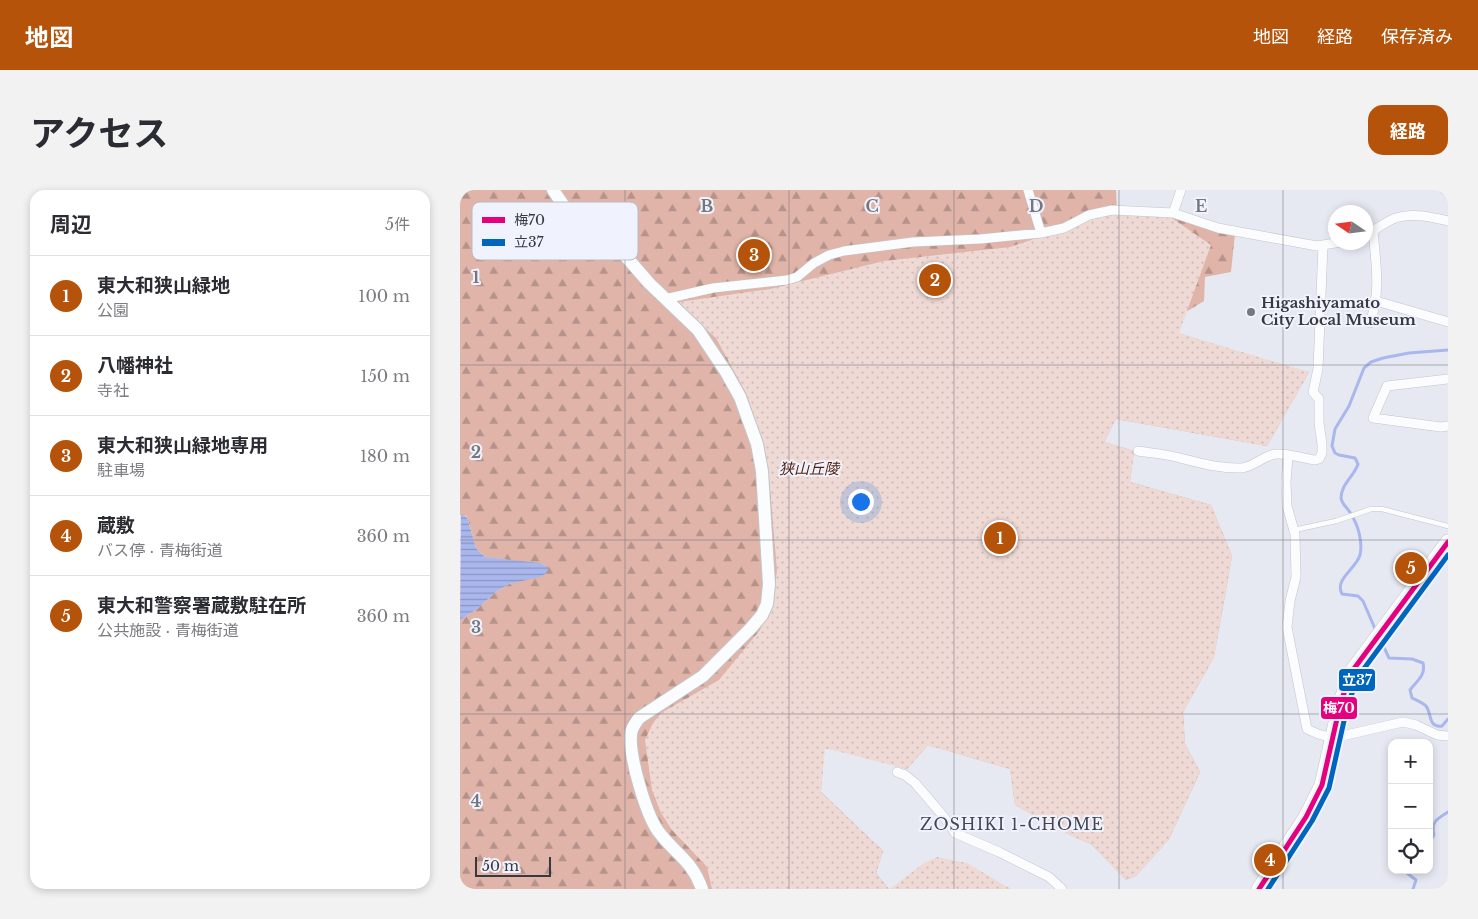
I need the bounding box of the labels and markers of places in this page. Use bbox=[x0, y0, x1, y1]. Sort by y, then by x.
pin: 3 bbox=[738, 236, 770, 274]
pin: 2 bbox=[919, 261, 951, 299]
place label: Higashiyamato City Local Museum bbox=[1261, 293, 1416, 329]
marker: Higashiyamato City Local Museum bbox=[1245, 306, 1257, 318]
pin: 1 bbox=[984, 519, 1016, 557]
pin: 5 bbox=[1395, 549, 1427, 587]
pin: 4 bbox=[1254, 841, 1286, 879]

